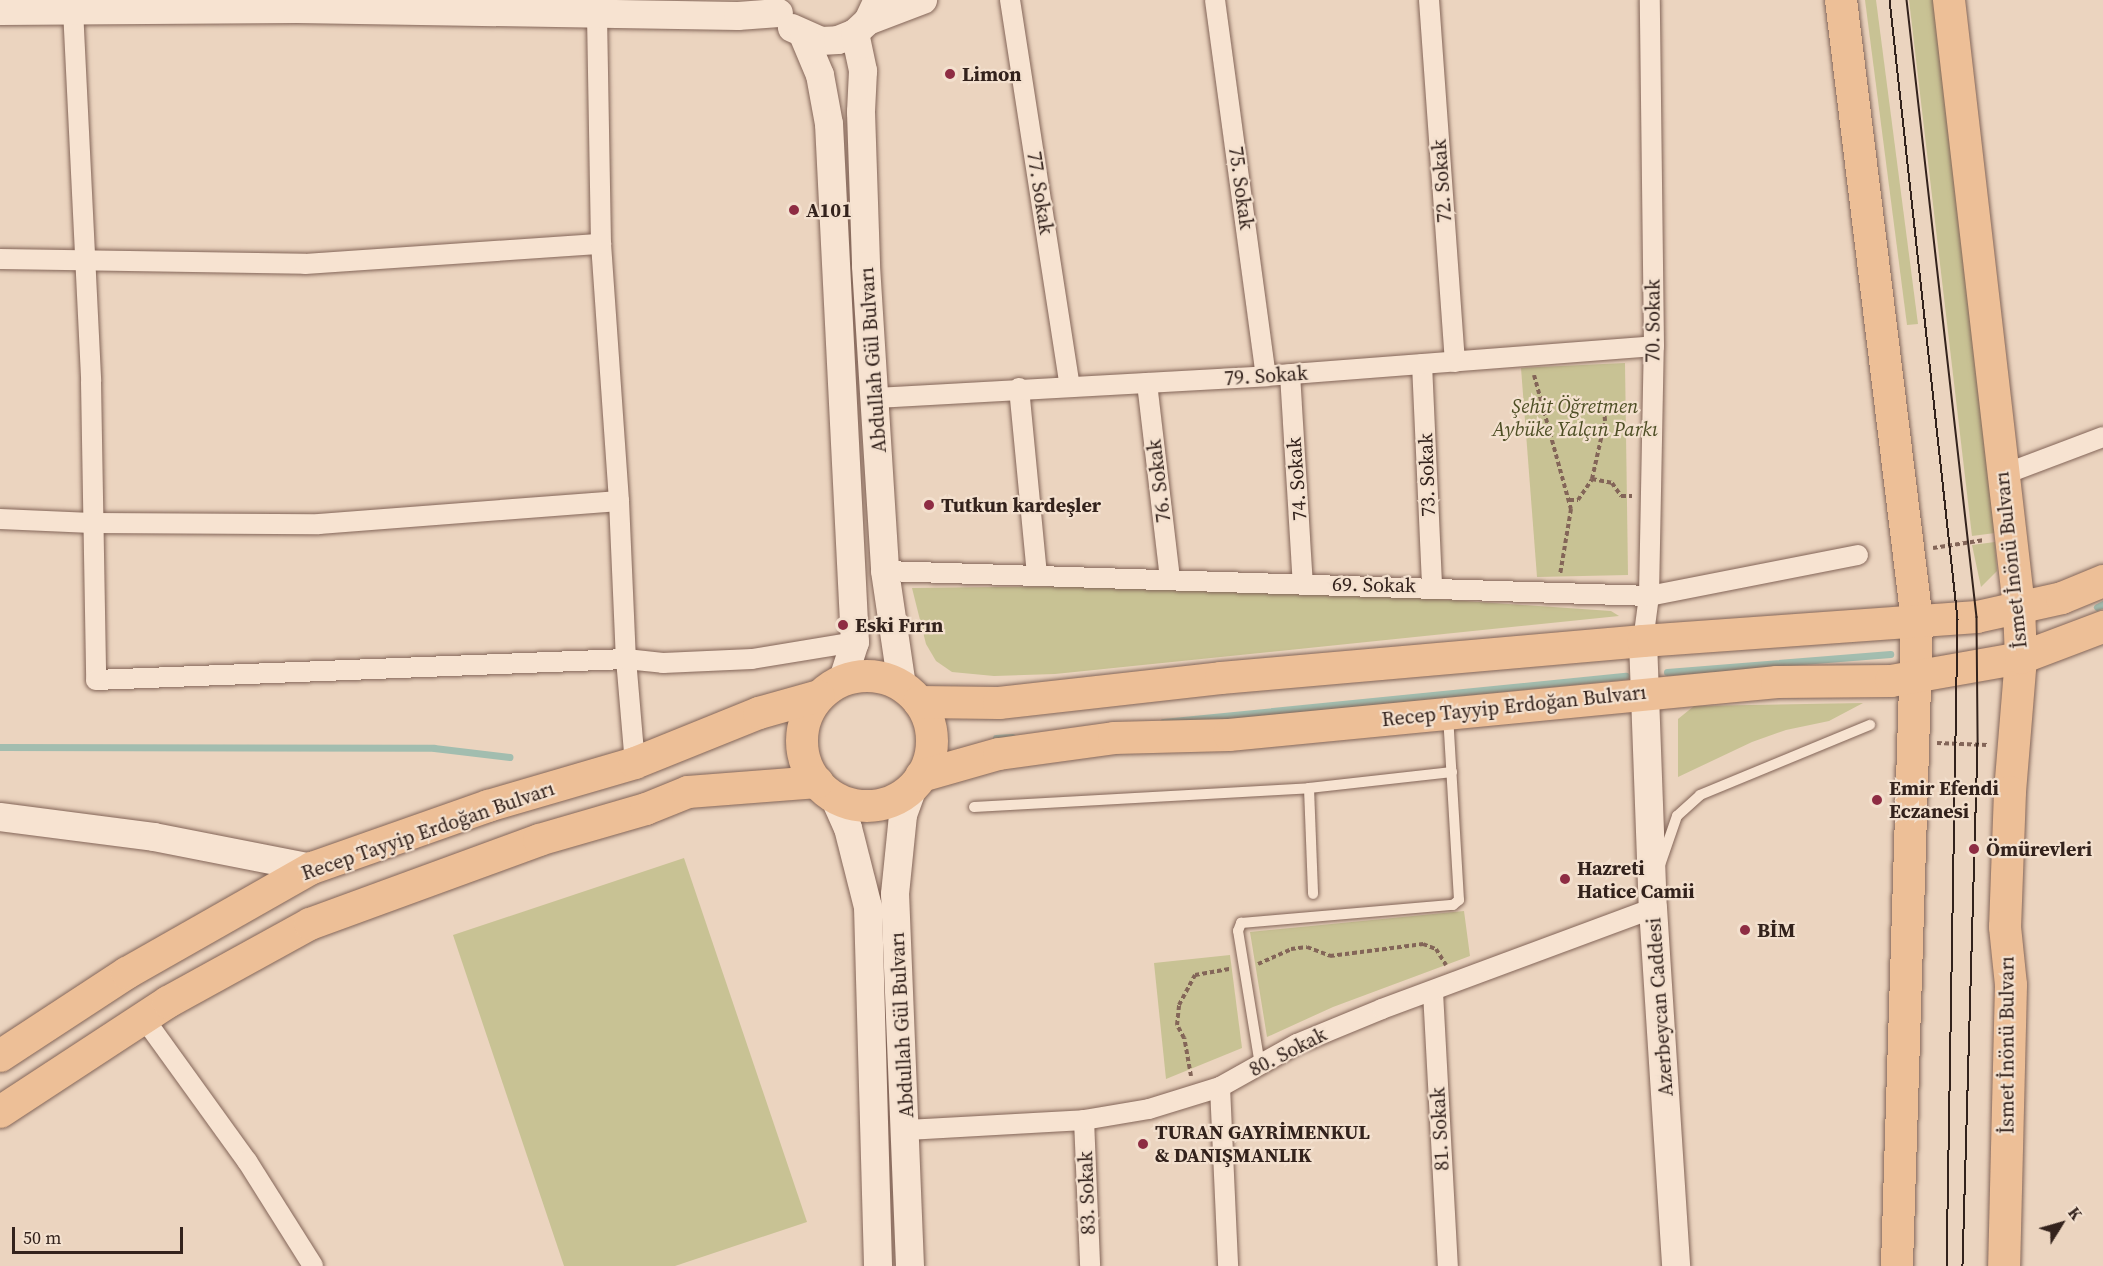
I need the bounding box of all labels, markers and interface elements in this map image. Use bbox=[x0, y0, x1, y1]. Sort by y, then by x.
place label: Limon bbox=[962, 62, 1022, 86]
marker: Limon bbox=[943, 67, 957, 81]
street label: 72. Sokak bbox=[1427, 138, 1457, 224]
street label: 75. Sokak bbox=[1223, 145, 1259, 231]
street label: 77. Sokak bbox=[1022, 150, 1058, 236]
place label: A101 bbox=[806, 198, 852, 222]
marker: A101 bbox=[787, 203, 801, 217]
street label: Abdullah Gül Bulvarı bbox=[855, 266, 891, 454]
street label: 70. Sokak bbox=[1641, 279, 1665, 363]
street label: 79. Sokak bbox=[1223, 361, 1309, 391]
park label: Şehit Öğretmen Aybüke Yalçın Parkı bbox=[1492, 394, 1658, 441]
street label: 73. Sokak bbox=[1414, 433, 1440, 517]
street label: 74. Sokak bbox=[1282, 436, 1312, 522]
street label: 76. Sokak bbox=[1142, 438, 1176, 524]
street label: İsmet İnönü Bulvarı bbox=[1990, 470, 2032, 650]
place label: Tutkun kardeşler bbox=[941, 493, 1101, 517]
marker: Tutkun kardeşler bbox=[922, 498, 936, 512]
street label: 69. Sokak bbox=[1332, 572, 1416, 598]
place label: Eski Fırın bbox=[855, 613, 943, 637]
marker: Eski Fırın bbox=[836, 618, 850, 632]
street label: Recep Tayyip Erdoğan Bulvarı bbox=[1380, 680, 1648, 732]
street label: Recep Tayyip Erdoğan Bulvarı bbox=[298, 776, 558, 886]
place label: Emir Efendi Eczanesi bbox=[1889, 777, 1999, 824]
marker: Emir Efendi Eczanesi bbox=[1870, 793, 1884, 807]
place label: Ömürevleri bbox=[1986, 837, 2092, 861]
marker: Ömürevleri bbox=[1967, 842, 1981, 856]
place label: Hazreti Hatice Camii bbox=[1577, 856, 1695, 903]
marker: Hazreti Hatice Camii bbox=[1558, 872, 1572, 886]
street label: Azerbeycan Caddesi bbox=[1642, 917, 1678, 1097]
place label: BİM bbox=[1757, 918, 1795, 942]
marker: BİM bbox=[1738, 923, 1752, 937]
street label: Abdullah Gül Bulvarı bbox=[885, 931, 919, 1119]
street label: İsmet İnönü Bulvarı bbox=[1995, 956, 2019, 1134]
street label: 80. Sokak bbox=[1245, 1022, 1331, 1082]
street label: 81. Sokak bbox=[1426, 1087, 1454, 1171]
place label: TURAN GAYRİMENKUL & DANIŞMANLIK bbox=[1155, 1120, 1370, 1167]
marker: TURAN GAYRİMENKUL & DANIŞMANLIK bbox=[1136, 1137, 1150, 1151]
street label: 83. Sokak bbox=[1074, 1151, 1100, 1235]
north arrow bbox=[2031, 1194, 2091, 1254]
text: K bbox=[2063, 1202, 2088, 1224]
scale bar bbox=[15, 1215, 186, 1253]
text: 50 m bbox=[23, 1225, 61, 1250]

